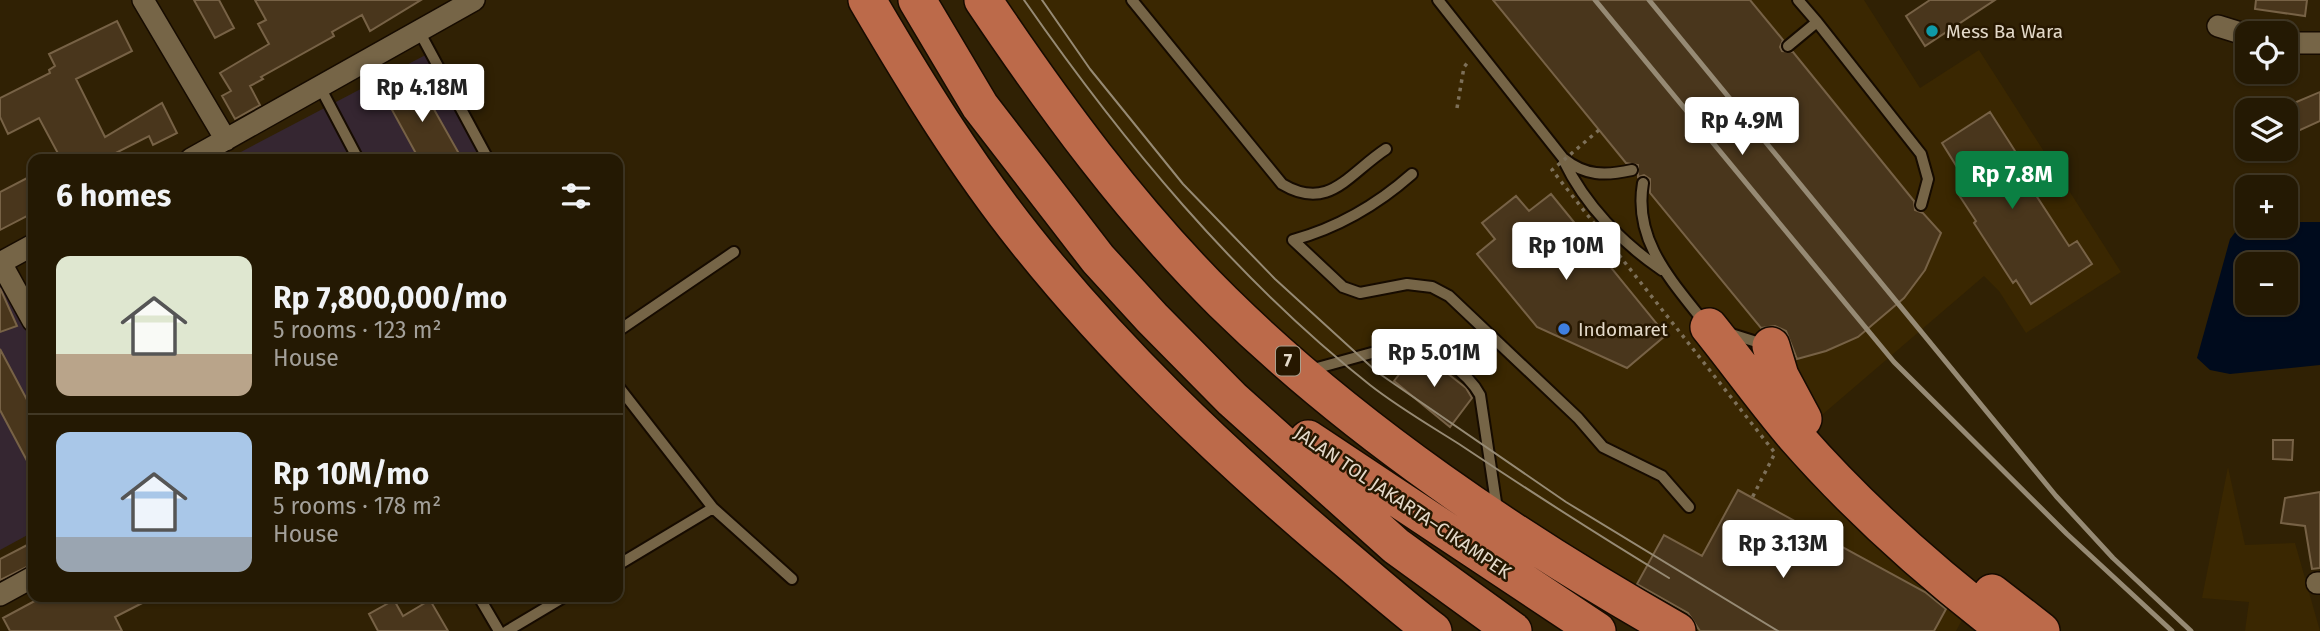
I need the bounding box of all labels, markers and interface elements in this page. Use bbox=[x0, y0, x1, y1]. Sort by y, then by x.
place label: Mess Ba Wara bbox=[1946, 20, 2063, 43]
map controls bbox=[2235, 21, 2298, 315]
button: locate bbox=[2235, 21, 2298, 84]
marker: Mess Ba Wara bbox=[1924, 23, 1940, 39]
pin: Rp 4.18M bbox=[350, 64, 494, 124]
text: Rp 4.18M bbox=[376, 73, 468, 101]
pin: Rp 4.9M bbox=[1677, 97, 1807, 157]
button: layers bbox=[2235, 98, 2298, 161]
text: Rp 4.9M bbox=[1701, 106, 1783, 134]
pin: Rp 7.8M bbox=[1947, 152, 2077, 211]
text: Rp 7.8M bbox=[1971, 160, 2053, 188]
button: + bbox=[2235, 175, 2298, 238]
icon: filters bbox=[557, 177, 595, 215]
text: 6 homes bbox=[56, 178, 171, 214]
pin: Rp 10M bbox=[1509, 222, 1623, 282]
text: Rp 10M bbox=[1528, 231, 1604, 259]
button: − bbox=[2235, 252, 2298, 315]
text: Rp 7,800,000/mo bbox=[273, 280, 507, 316]
icon: home bbox=[112, 284, 196, 368]
text: 5 rooms · 123 m² bbox=[273, 316, 441, 344]
place label: Indomaret bbox=[1578, 318, 1668, 341]
marker: Indomaret bbox=[1556, 321, 1572, 337]
pin: Rp 5.01M bbox=[1362, 330, 1506, 389]
text: Rp 5.01M bbox=[1388, 338, 1480, 366]
text: House bbox=[273, 344, 339, 372]
road number: 7 bbox=[1276, 346, 1300, 376]
street label: JALAN TOL JAKARTA–CIKAMPEK bbox=[1290, 421, 1516, 584]
text: Rp 10M/mo bbox=[273, 456, 429, 492]
icon: home bbox=[112, 460, 196, 544]
text: 5 rooms · 178 m² bbox=[273, 492, 441, 520]
text: House bbox=[273, 520, 339, 548]
pin: Rp 3.13M bbox=[1711, 520, 1855, 580]
text: Rp 3.13M bbox=[1738, 529, 1828, 557]

